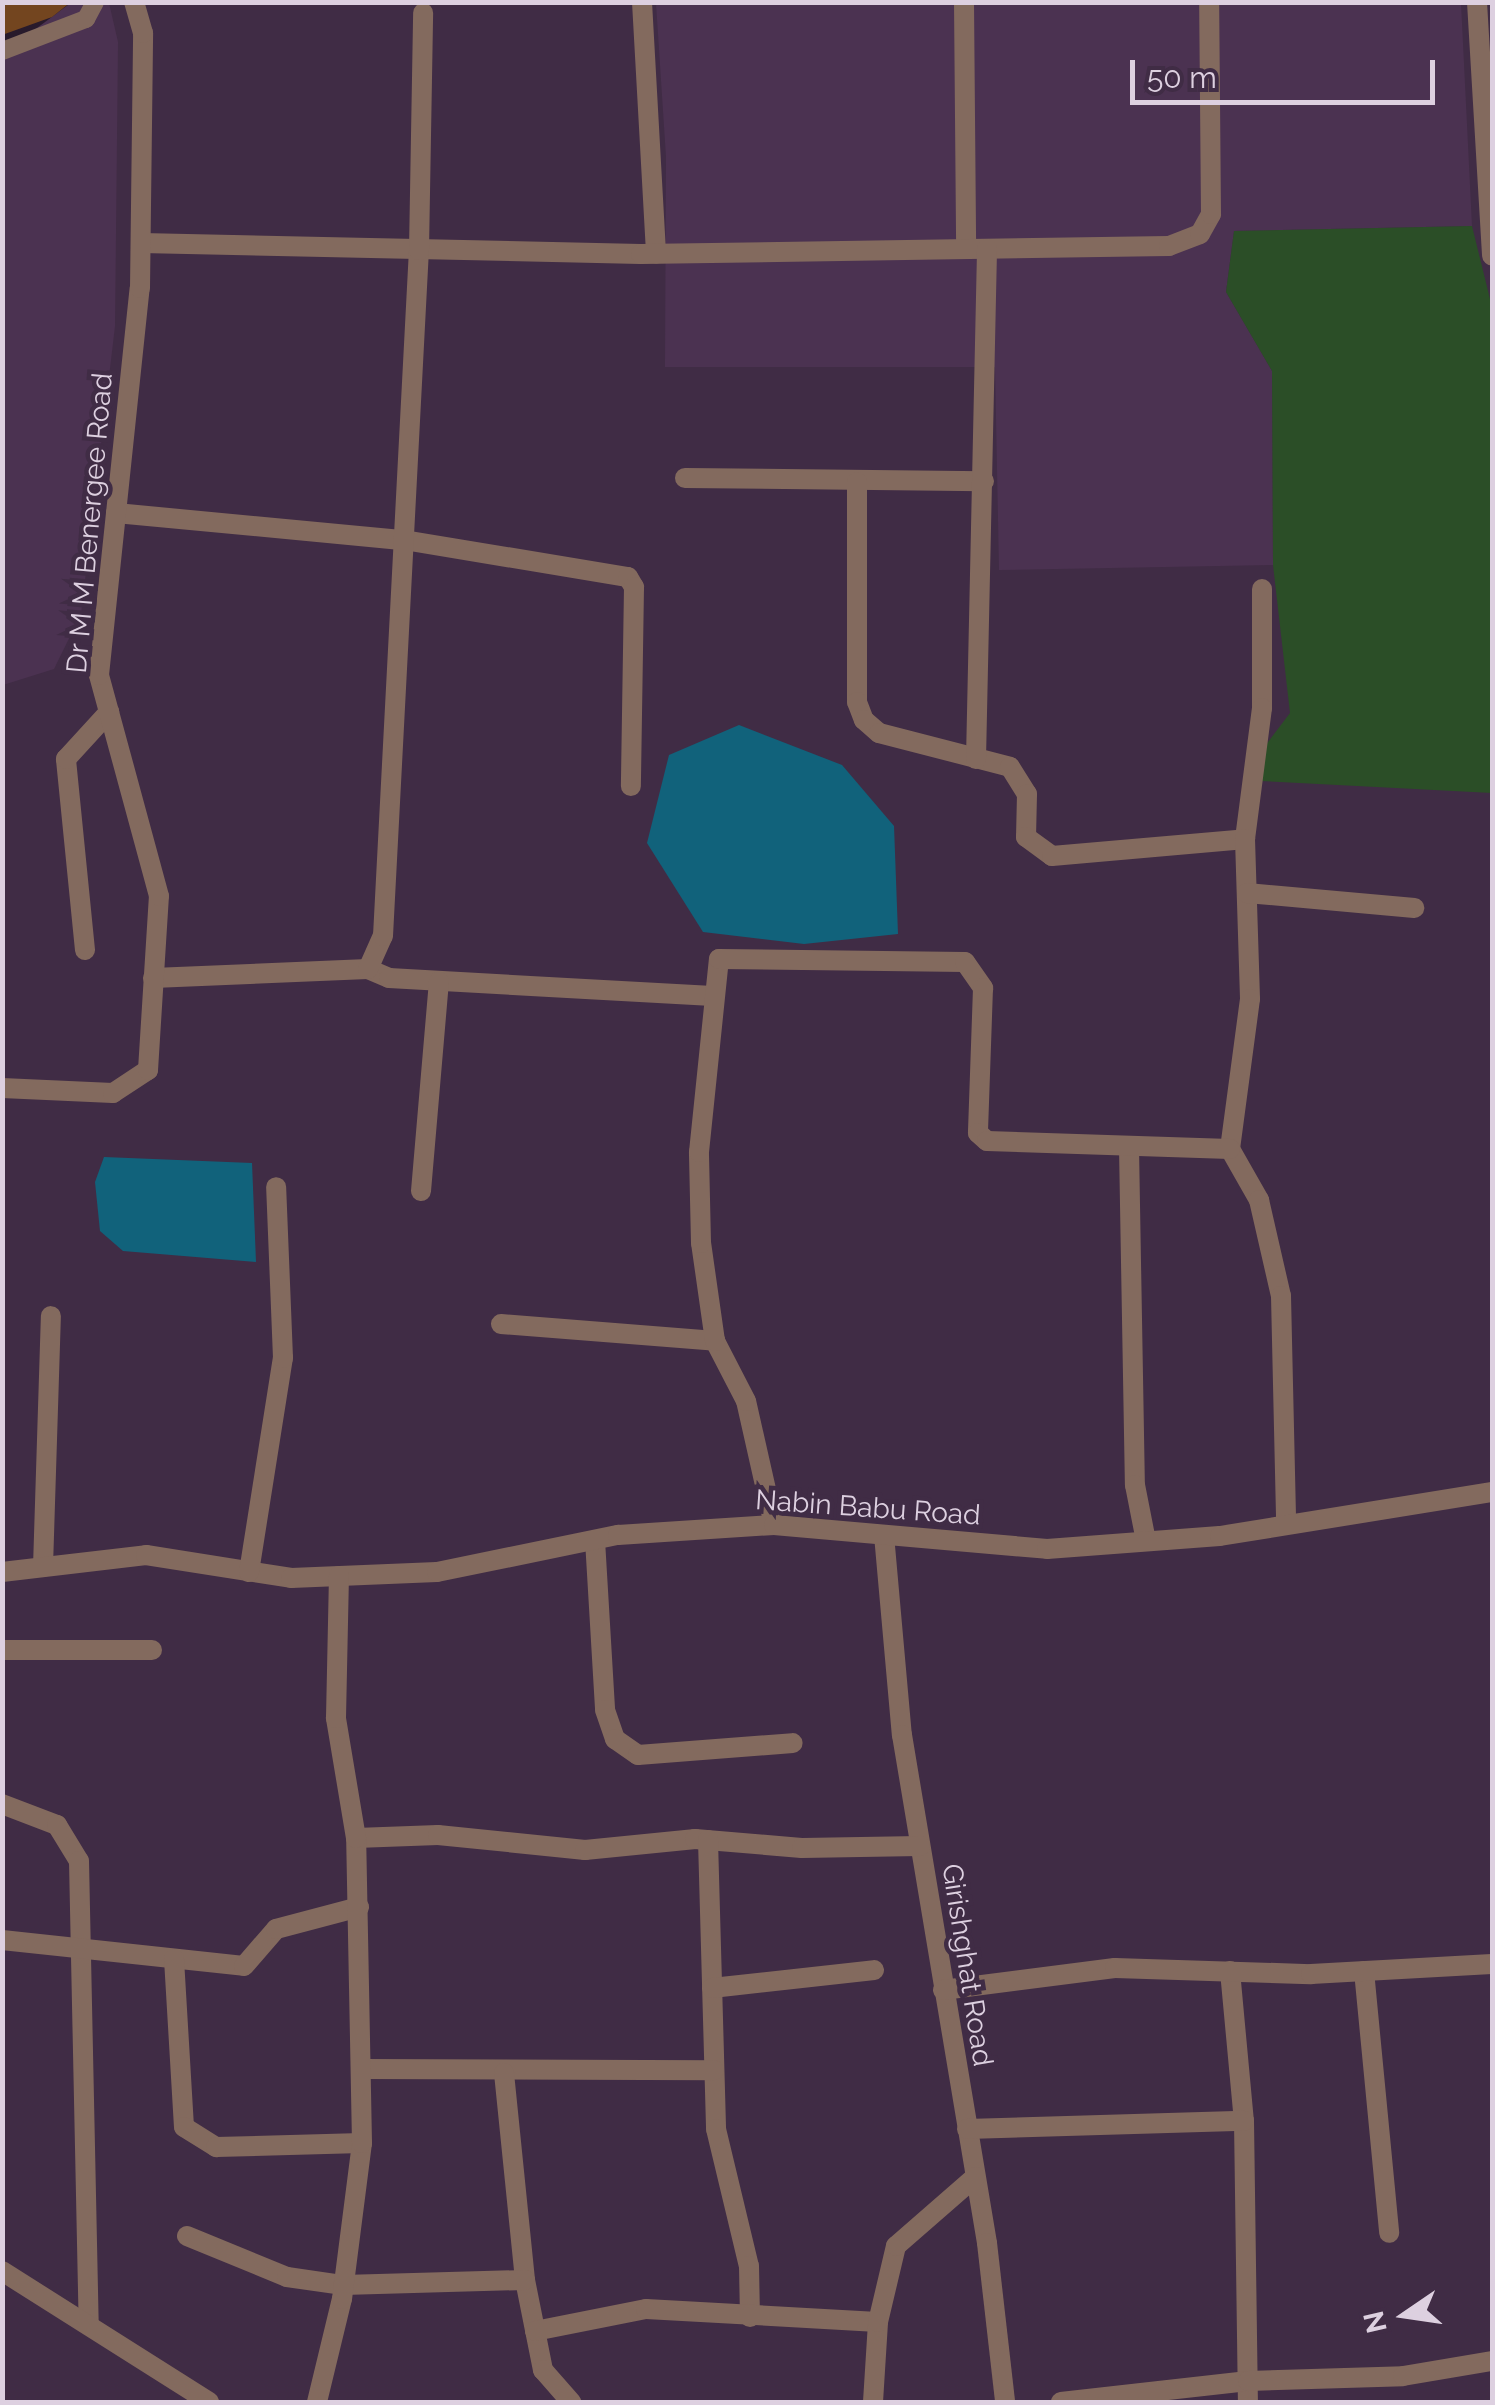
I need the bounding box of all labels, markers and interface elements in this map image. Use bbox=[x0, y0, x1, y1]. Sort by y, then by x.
scale bar bbox=[1135, 40, 1440, 102]
text: 50 m bbox=[1147, 60, 1217, 95]
street label: Dr M M Benergee Road bbox=[60, 371, 120, 675]
street label: Nabin Babu Road bbox=[754, 1483, 982, 1533]
street label: Girishghat Road bbox=[934, 1861, 1000, 2069]
north arrow bbox=[1355, 2265, 1455, 2365]
text: N bbox=[1357, 2308, 1394, 2336]

